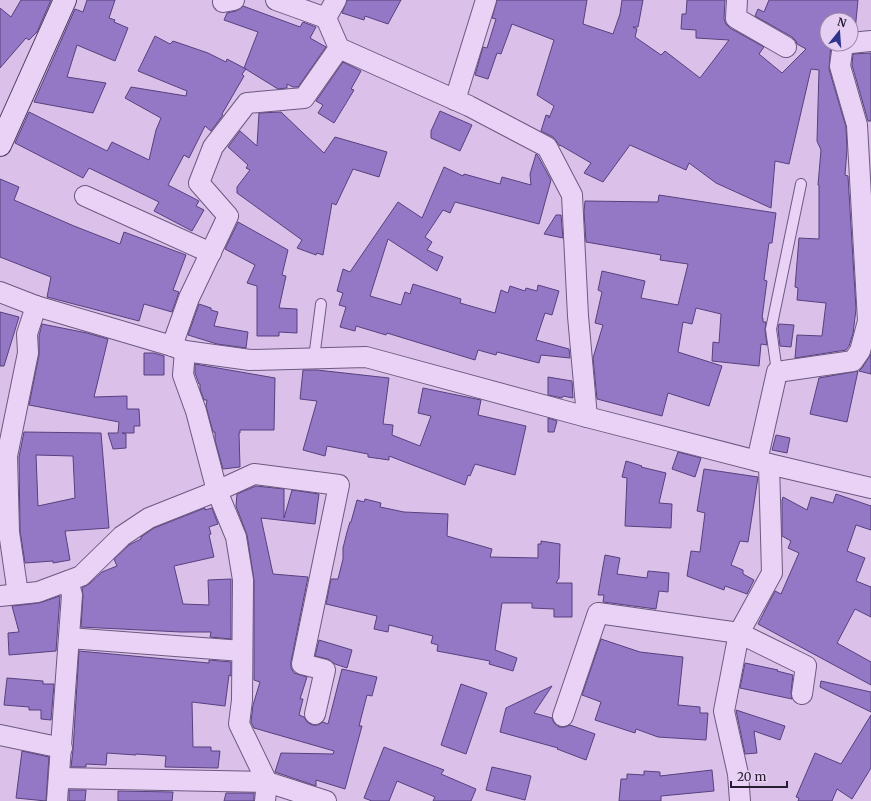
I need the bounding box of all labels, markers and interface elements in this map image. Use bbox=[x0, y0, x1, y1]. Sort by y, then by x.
north arrow bbox=[819, 12, 859, 52]
text: N bbox=[836, 14, 848, 30]
scale bar bbox=[731, 763, 787, 789]
text: 20 m bbox=[737, 769, 766, 784]

